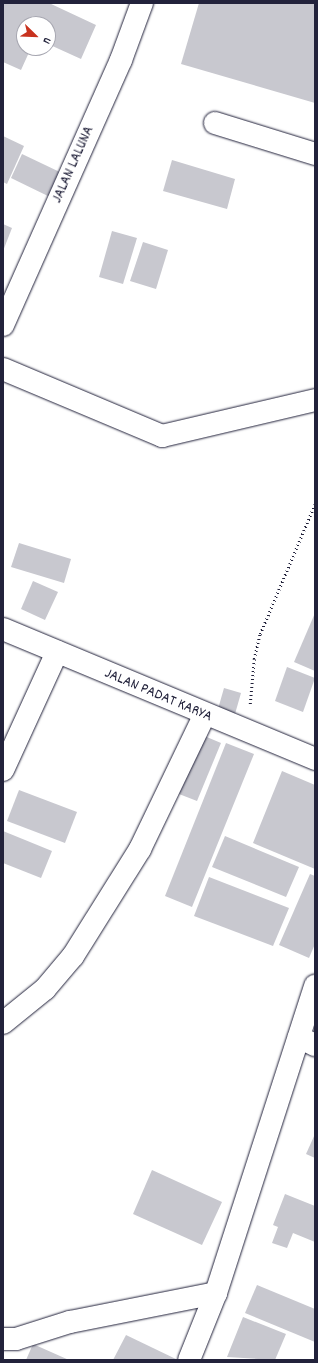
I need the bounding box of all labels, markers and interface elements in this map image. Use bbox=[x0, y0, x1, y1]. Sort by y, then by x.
north arrow bbox=[16, 16, 56, 56]
text: U bbox=[38, 35, 55, 46]
street label: JALAN LALUNA bbox=[49, 124, 99, 206]
street label: JALAN PADAT KARYA bbox=[101, 665, 215, 727]

